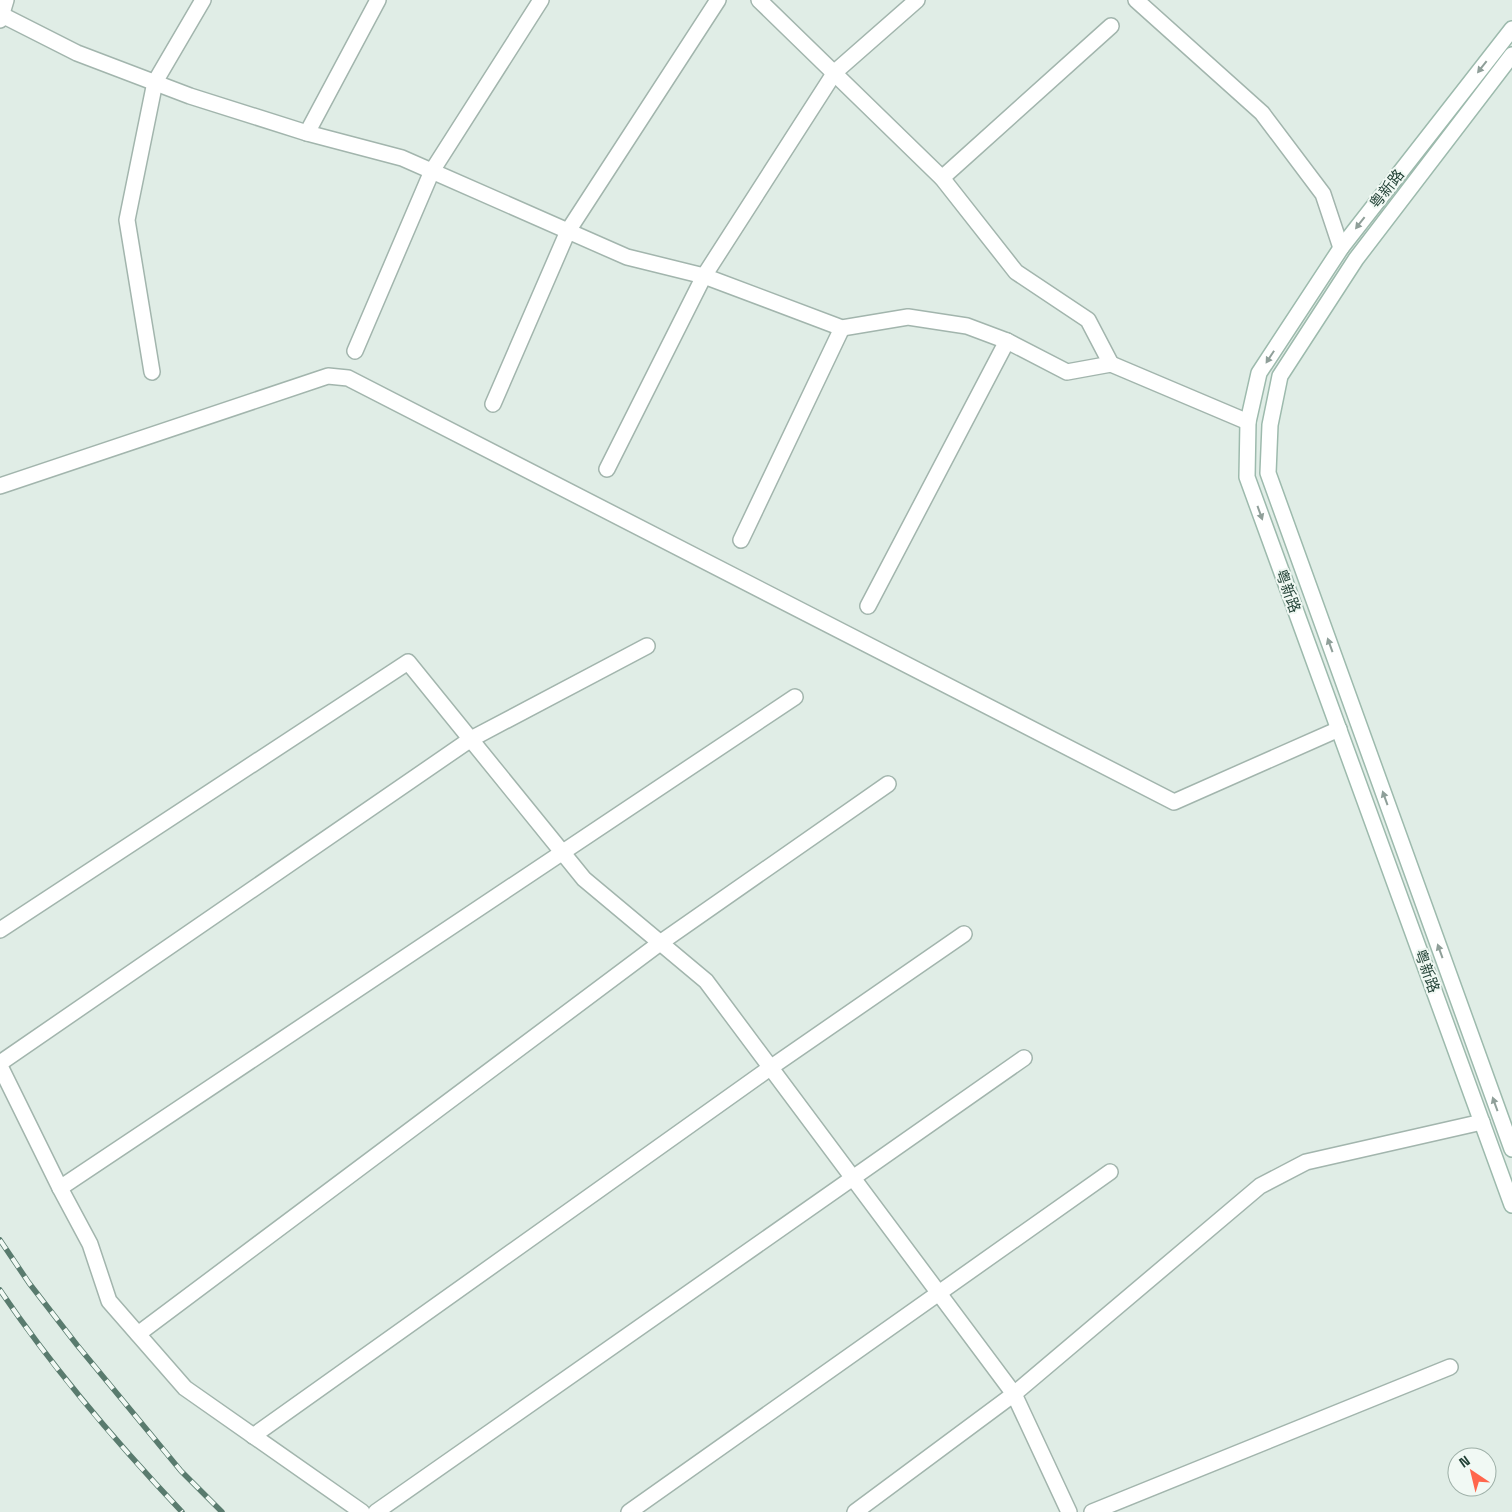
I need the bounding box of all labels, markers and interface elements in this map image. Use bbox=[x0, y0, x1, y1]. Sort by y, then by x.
one-way arrow bbox=[1477, 60, 1487, 74]
street label: 粤新路 bbox=[1365, 165, 1408, 212]
one-way arrow bbox=[1355, 216, 1366, 229]
one-way arrow bbox=[1265, 351, 1274, 364]
one-way arrow bbox=[1257, 506, 1264, 521]
street label: 粤新路 bbox=[1272, 566, 1305, 615]
one-way arrow bbox=[1326, 637, 1334, 652]
one-way arrow bbox=[1381, 790, 1389, 805]
one-way arrow bbox=[1436, 943, 1444, 958]
street label: 粤新路 bbox=[1411, 946, 1444, 995]
one-way arrow bbox=[1491, 1096, 1498, 1111]
north arrow bbox=[1447, 1447, 1497, 1497]
text: N bbox=[1456, 1451, 1474, 1471]

